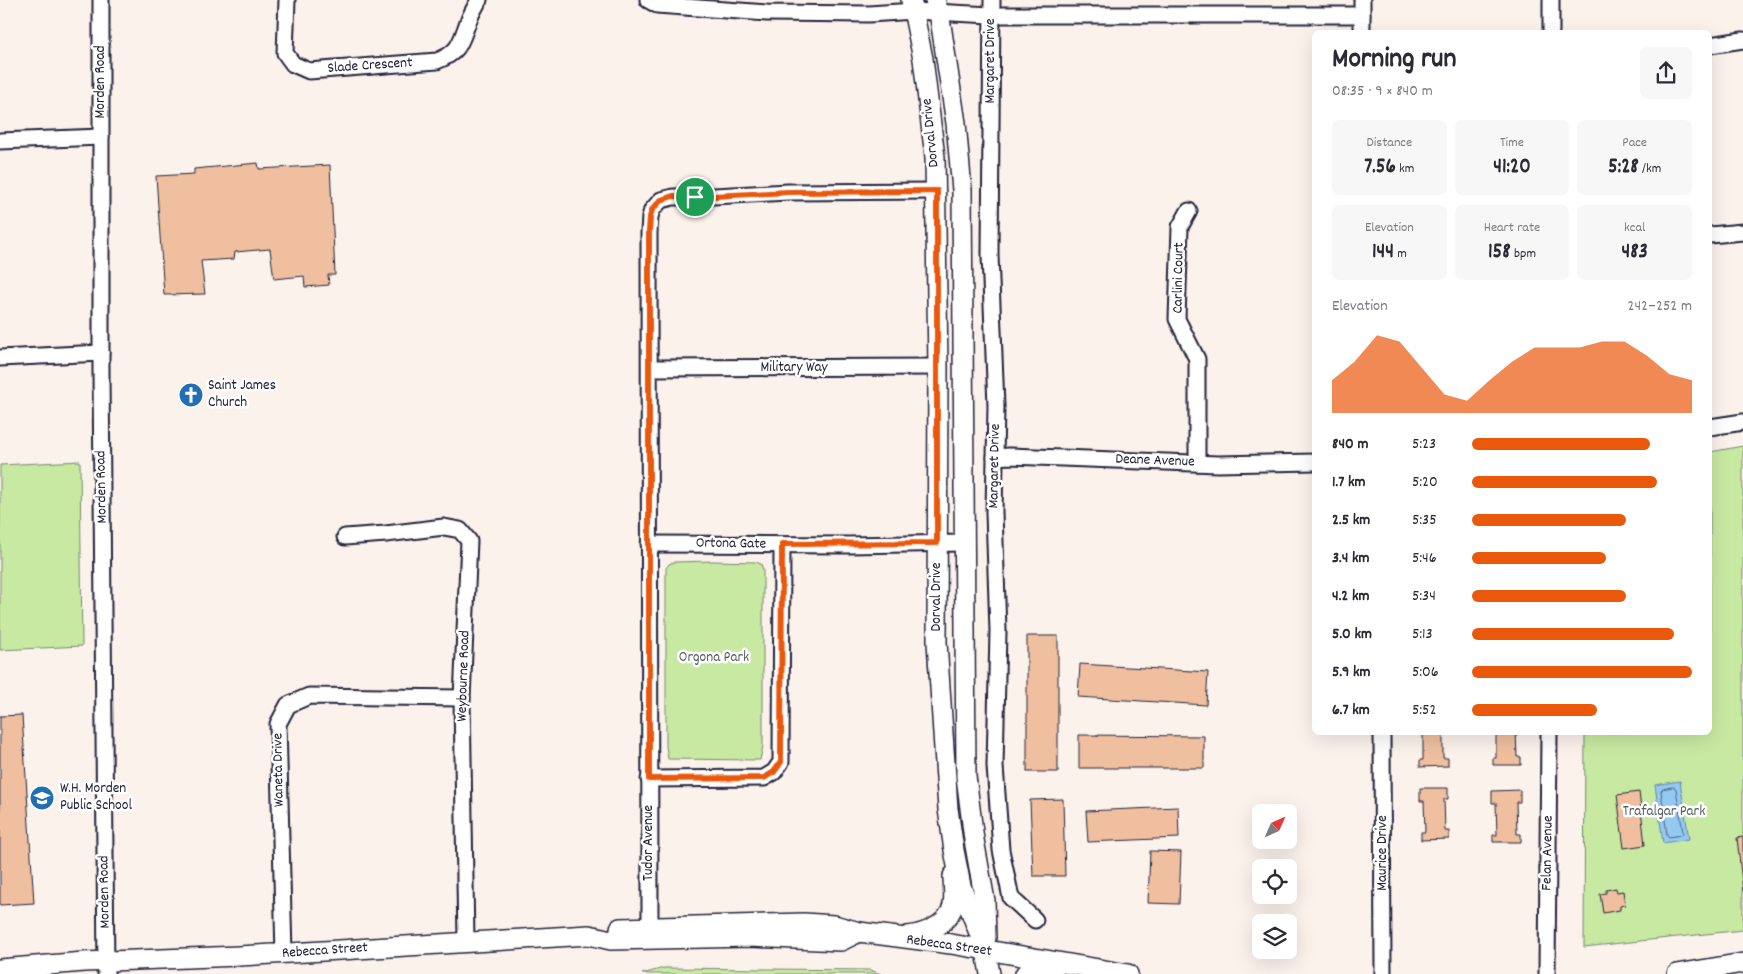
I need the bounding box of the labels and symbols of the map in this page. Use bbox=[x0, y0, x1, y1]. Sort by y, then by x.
street label: Margaret Drive bbox=[980, 18, 1002, 104]
street label: Morden Road bbox=[90, 45, 112, 119]
street label: Slade Crescent bbox=[327, 52, 414, 80]
street label: Dorval Drive bbox=[916, 97, 946, 169]
pin bbox=[674, 176, 716, 218]
street label: Carlini Court bbox=[1167, 242, 1191, 314]
street label: Military Way bbox=[760, 357, 829, 379]
place label: Saint James Church bbox=[208, 375, 276, 414]
church icon: Saint James Church bbox=[178, 382, 204, 408]
street label: Margaret Drive bbox=[983, 423, 1007, 509]
street label: Deane Avenue bbox=[1115, 449, 1195, 473]
street label: Morden Road bbox=[90, 450, 114, 524]
street label: Ortona Gate bbox=[696, 532, 767, 556]
street label: Dorval Drive bbox=[926, 562, 948, 632]
street label: Weybourne Road bbox=[451, 630, 477, 722]
park label: Orgona Park bbox=[679, 647, 749, 669]
street label: Waneta Drive bbox=[267, 732, 291, 807]
place label: W.H. Morden Public School bbox=[60, 778, 132, 817]
school or university icon: W.H. Morden Public School bbox=[29, 785, 55, 811]
park label: Trafalgar Park bbox=[1623, 801, 1705, 823]
street label: Tudor Avenue bbox=[638, 804, 660, 881]
north arrow bbox=[1252, 804, 1298, 849]
street label: Maurice Drive bbox=[1372, 815, 1394, 891]
street label: Felan Avenue bbox=[1536, 815, 1560, 891]
street label: Morden Road bbox=[93, 855, 117, 929]
street label: Rebecca Street bbox=[905, 929, 994, 963]
street label: Rebecca Street bbox=[281, 937, 369, 965]

